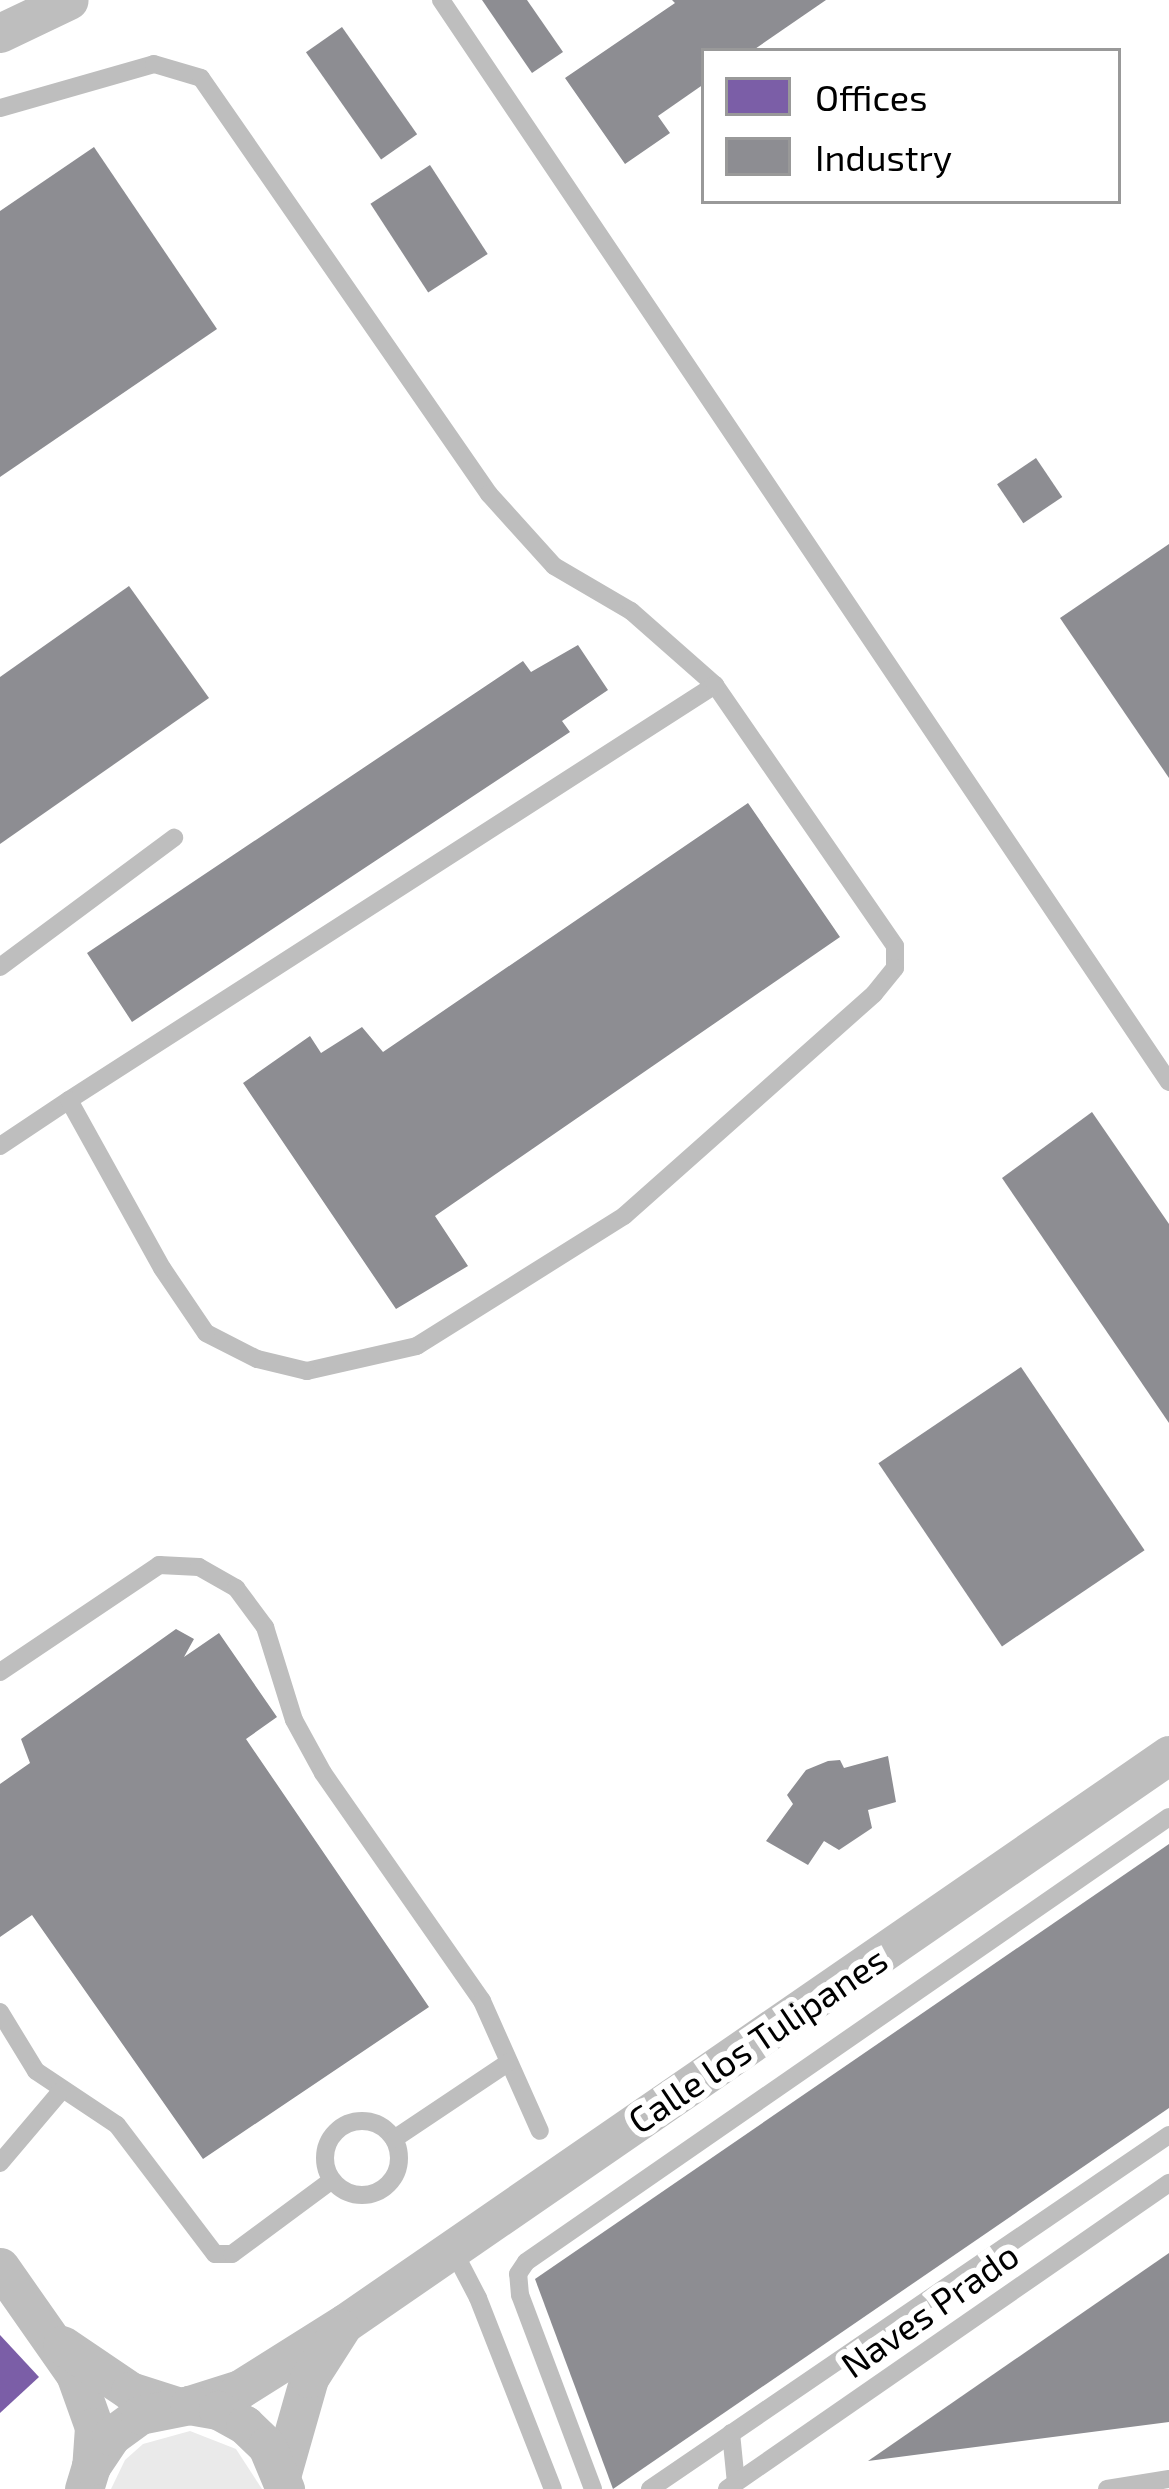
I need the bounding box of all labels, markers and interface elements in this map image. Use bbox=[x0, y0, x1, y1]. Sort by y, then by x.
legend bbox=[701, 48, 1121, 204]
text: Offices bbox=[815, 75, 927, 118]
text: Industry bbox=[815, 135, 952, 178]
street label: Calle los Tulipanes bbox=[619, 1936, 895, 2142]
street label: Naves Prado bbox=[832, 2232, 1026, 2386]

